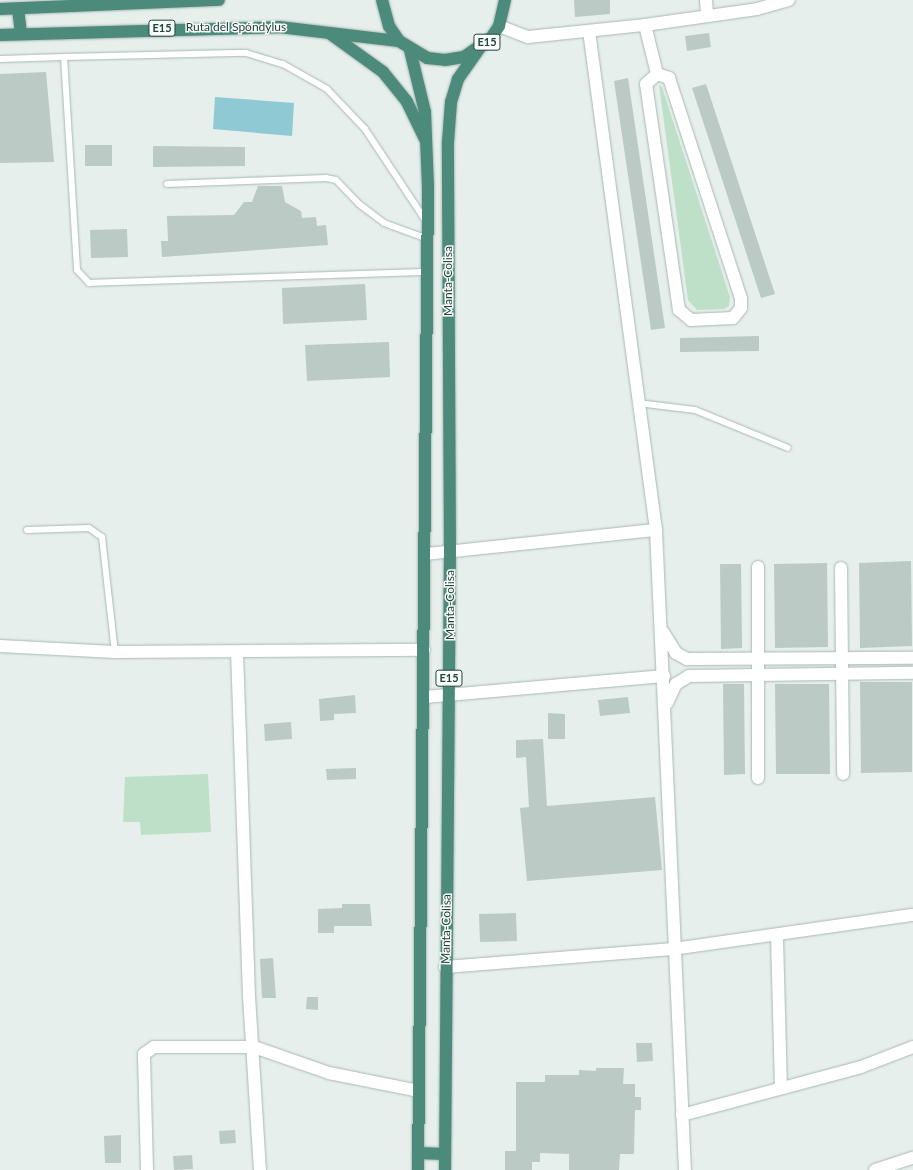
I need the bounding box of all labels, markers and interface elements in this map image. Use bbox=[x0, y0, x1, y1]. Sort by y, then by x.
road number: E15 bbox=[148, 19, 176, 37]
street label: Ruta del Spóndylus bbox=[186, 20, 286, 34]
road number: E15 bbox=[473, 33, 501, 51]
street label: Manta-Colisa bbox=[441, 246, 455, 316]
street label: Manta-Colisa bbox=[443, 570, 457, 640]
road number: E15 bbox=[435, 669, 463, 687]
street label: Manta-Colisa bbox=[438, 894, 454, 964]

